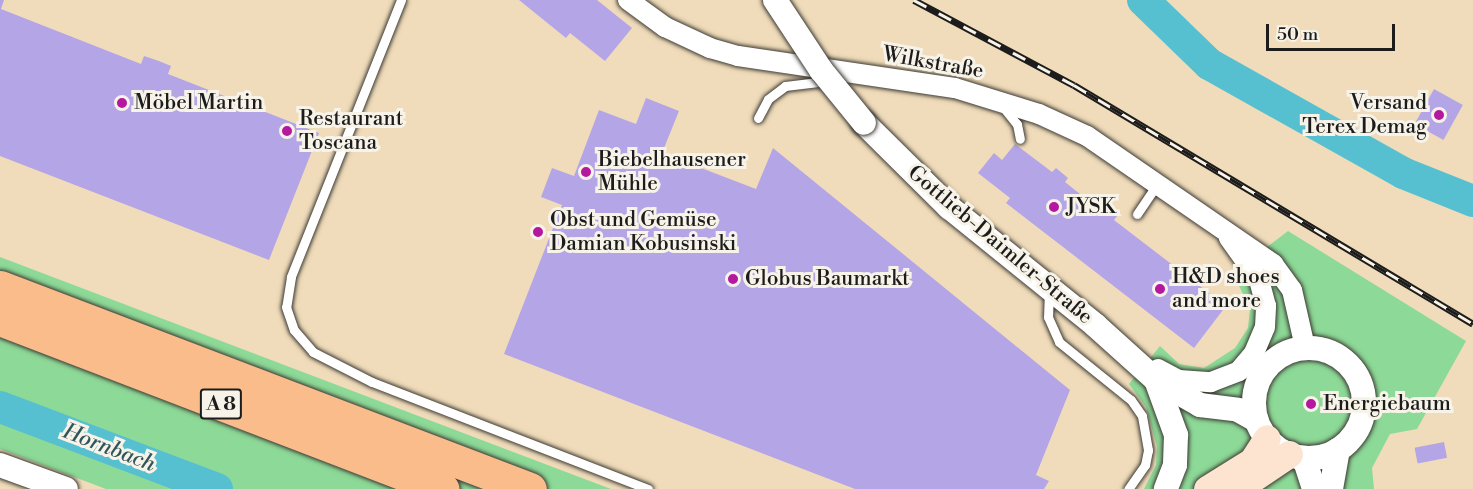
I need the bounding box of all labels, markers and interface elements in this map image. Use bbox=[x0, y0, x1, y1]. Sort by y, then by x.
scale bar bbox=[1269, 12, 1398, 50]
text: 50 m bbox=[1277, 23, 1318, 46]
street label: Wilkstraße bbox=[881, 42, 985, 84]
place label: Möbel Martin bbox=[134, 90, 263, 116]
place label: Versand Terex Demag bbox=[1302, 90, 1427, 140]
marker: Möbel Martin bbox=[115, 96, 129, 110]
place label: Restaurant Toscana bbox=[299, 106, 403, 156]
marker: Versand Terex Demag bbox=[1432, 108, 1446, 122]
marker: Restaurant Toscana bbox=[280, 124, 294, 138]
place label: Biebelhausener Mühle bbox=[598, 147, 746, 197]
street label: Gottlieb-Daimler-Straße bbox=[902, 160, 1098, 330]
marker: Biebelhausener Mühle bbox=[579, 165, 593, 179]
place label: JYSK bbox=[1066, 194, 1116, 220]
marker: JYSK bbox=[1047, 200, 1061, 214]
place label: Obst und Gemüse Damian Kobusinski bbox=[550, 207, 736, 257]
marker: Obst und Gemüse Damian Kobusinski bbox=[531, 225, 545, 239]
place label: H&D shoes and more bbox=[1172, 264, 1280, 314]
place label: Globus Baumarkt bbox=[745, 266, 910, 292]
marker: Globus Baumarkt bbox=[726, 272, 740, 286]
marker: H&D shoes and more bbox=[1153, 282, 1167, 296]
road number: A 8 bbox=[198, 387, 244, 421]
place label: Energiebaum bbox=[1323, 391, 1451, 417]
marker: Energiebaum bbox=[1304, 397, 1318, 411]
water label: Hornbach bbox=[59, 418, 159, 478]

